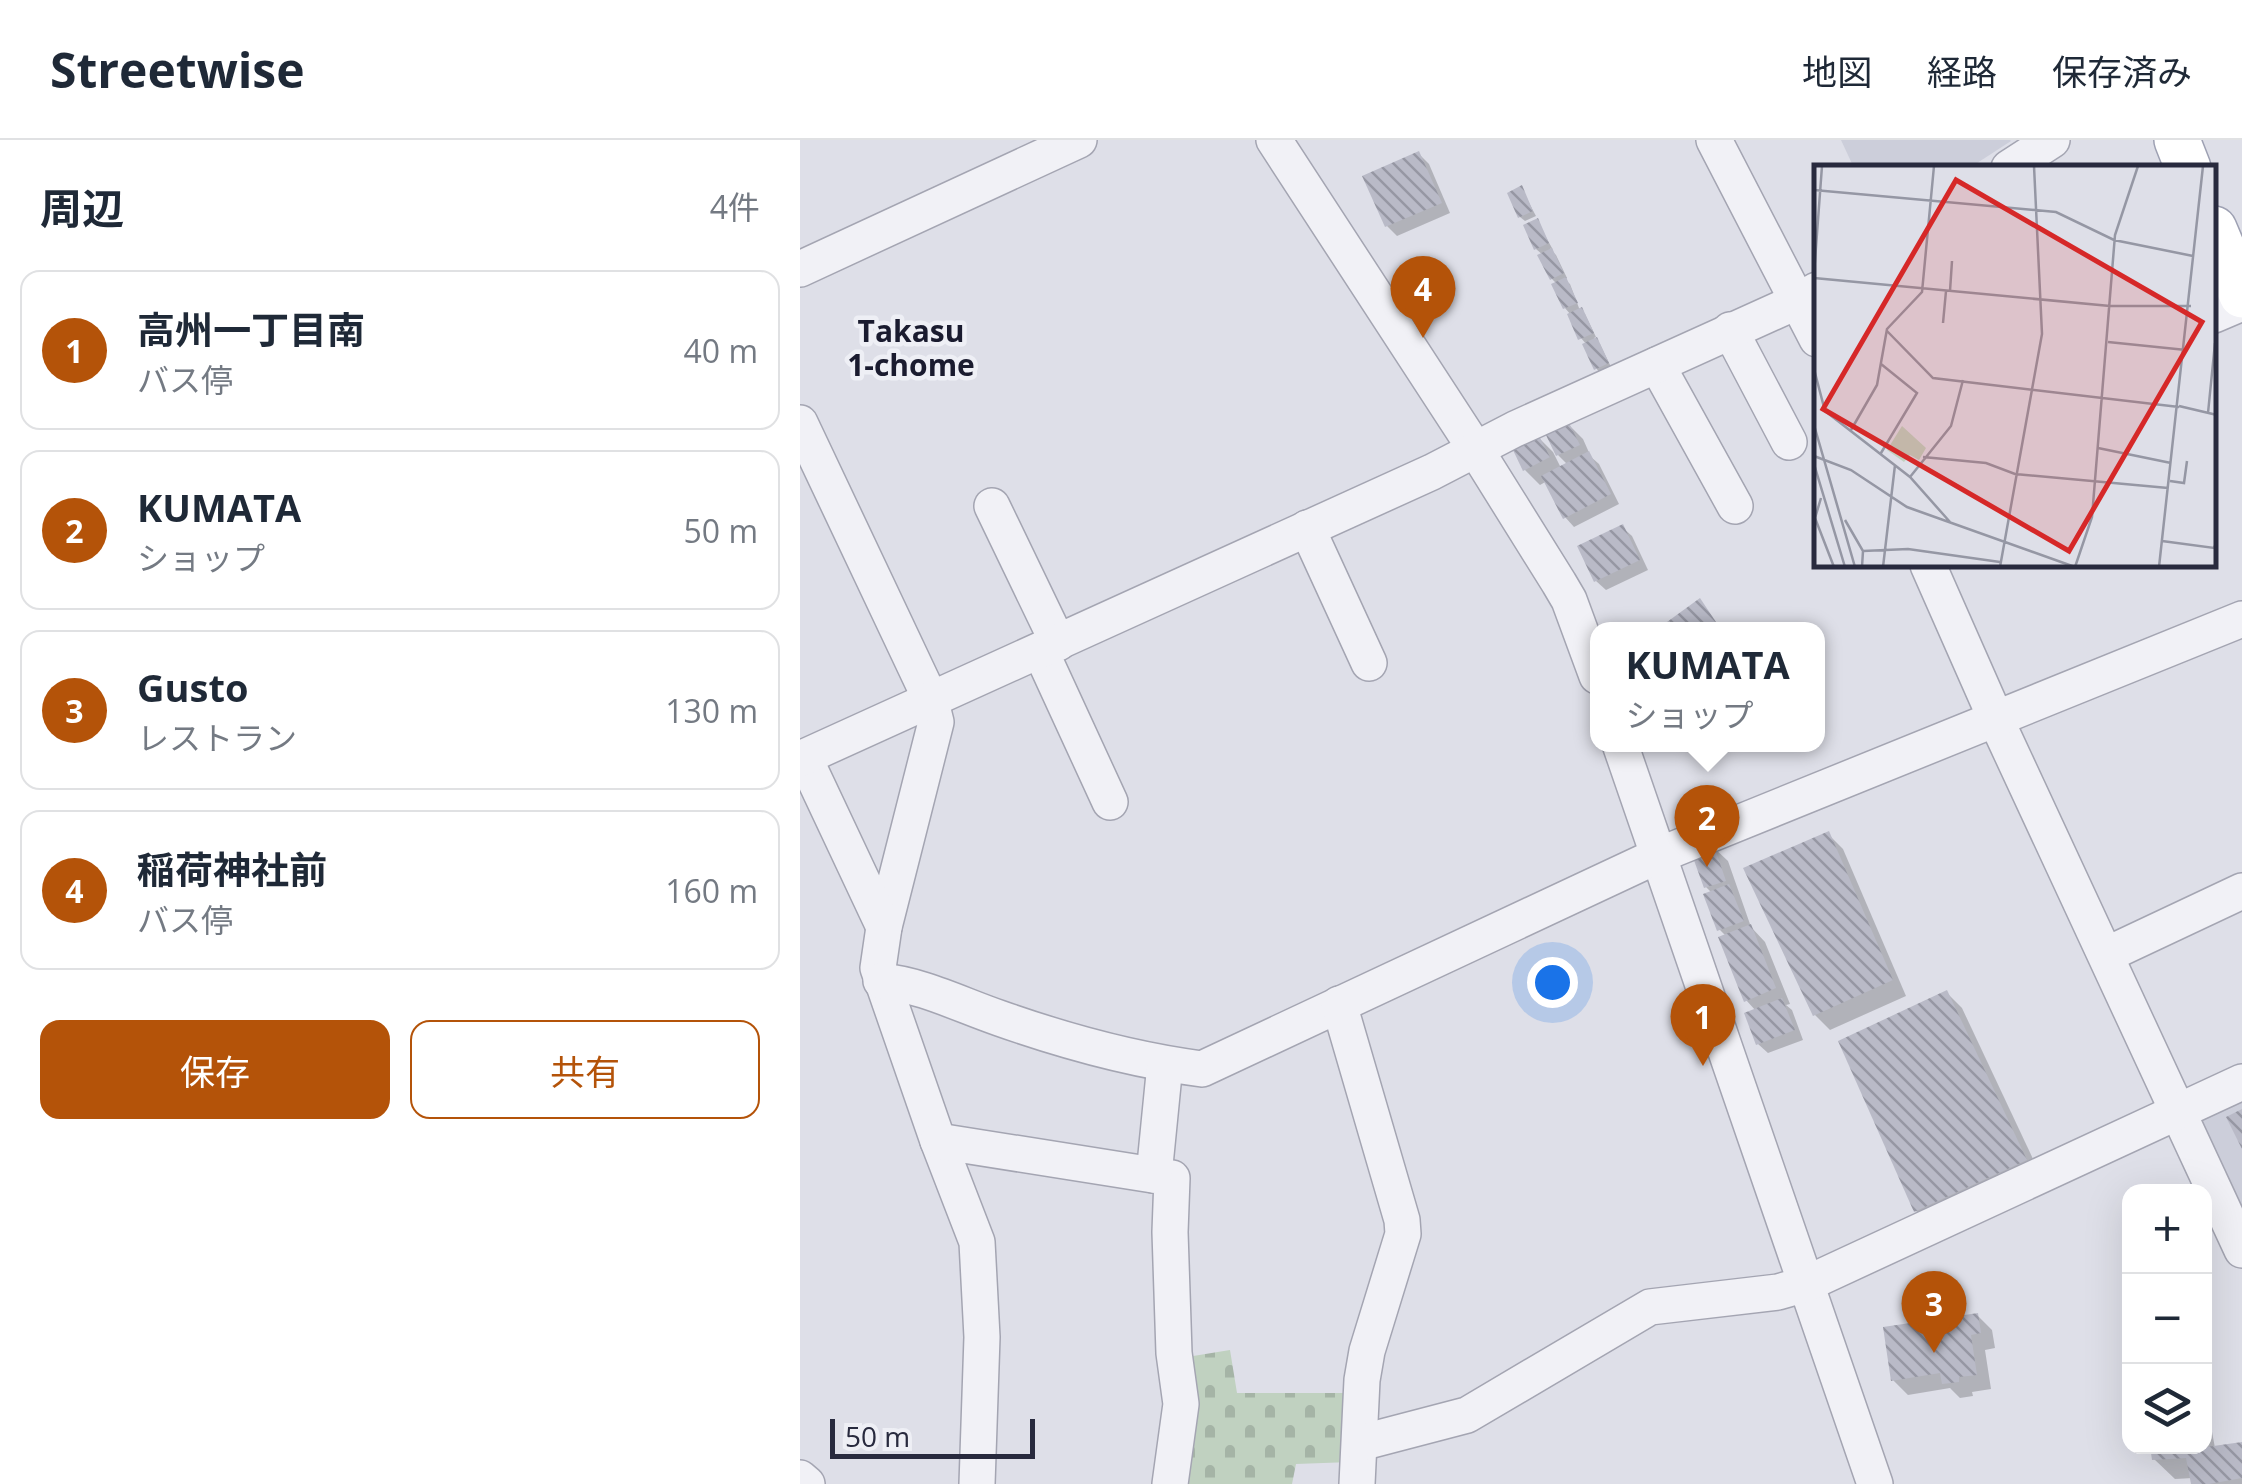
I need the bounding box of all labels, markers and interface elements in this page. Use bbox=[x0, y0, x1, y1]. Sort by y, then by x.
text: Streetwise bbox=[50, 37, 305, 102]
text: 地図 bbox=[1802, 48, 1872, 95]
text: 経路 bbox=[1927, 48, 1997, 95]
text: 保存済み bbox=[2052, 48, 2192, 95]
inset map bbox=[1814, 165, 2217, 568]
text: 周辺 bbox=[40, 179, 124, 236]
text: 4件 bbox=[710, 185, 760, 228]
pin: 4 bbox=[1390, 256, 1456, 338]
text: 高州一丁目南 bbox=[137, 303, 365, 355]
district label: Takasu 1-chome bbox=[847, 310, 975, 385]
text: 1 bbox=[65, 329, 84, 372]
text: 40 m bbox=[683, 329, 758, 372]
text: バス停 bbox=[137, 358, 233, 401]
text: KUMATA bbox=[137, 481, 301, 533]
text: 2 bbox=[65, 509, 84, 552]
text: 50 m bbox=[683, 509, 758, 552]
text: ショップ bbox=[137, 536, 265, 579]
popup bbox=[1590, 622, 1825, 752]
text: KUMATA bbox=[1625, 638, 1790, 690]
text: Gusto bbox=[137, 661, 248, 713]
text: 3 bbox=[65, 689, 84, 732]
text: 130 m bbox=[665, 689, 758, 732]
text: ショップ bbox=[1625, 693, 1753, 736]
text: レストラン bbox=[137, 716, 297, 759]
pin: 2 bbox=[1674, 784, 1740, 867]
text: 稲荷神社前 bbox=[137, 843, 327, 895]
text: 4 bbox=[65, 869, 84, 912]
text: 160 m bbox=[665, 869, 758, 912]
text: バス停 bbox=[137, 898, 233, 941]
your location bbox=[1527, 957, 1578, 1008]
pin: 1 bbox=[1670, 984, 1736, 1066]
button: 保存 bbox=[40, 1020, 390, 1119]
button: 共有 bbox=[410, 1020, 760, 1119]
map controls bbox=[2122, 1184, 2212, 1454]
button: + bbox=[2122, 1184, 2212, 1274]
pin: 3 bbox=[1902, 1270, 1966, 1353]
button: − bbox=[2122, 1274, 2212, 1364]
button: layers bbox=[2122, 1364, 2212, 1454]
scale bar bbox=[830, 1414, 1035, 1458]
text: 50 m bbox=[845, 1417, 910, 1455]

